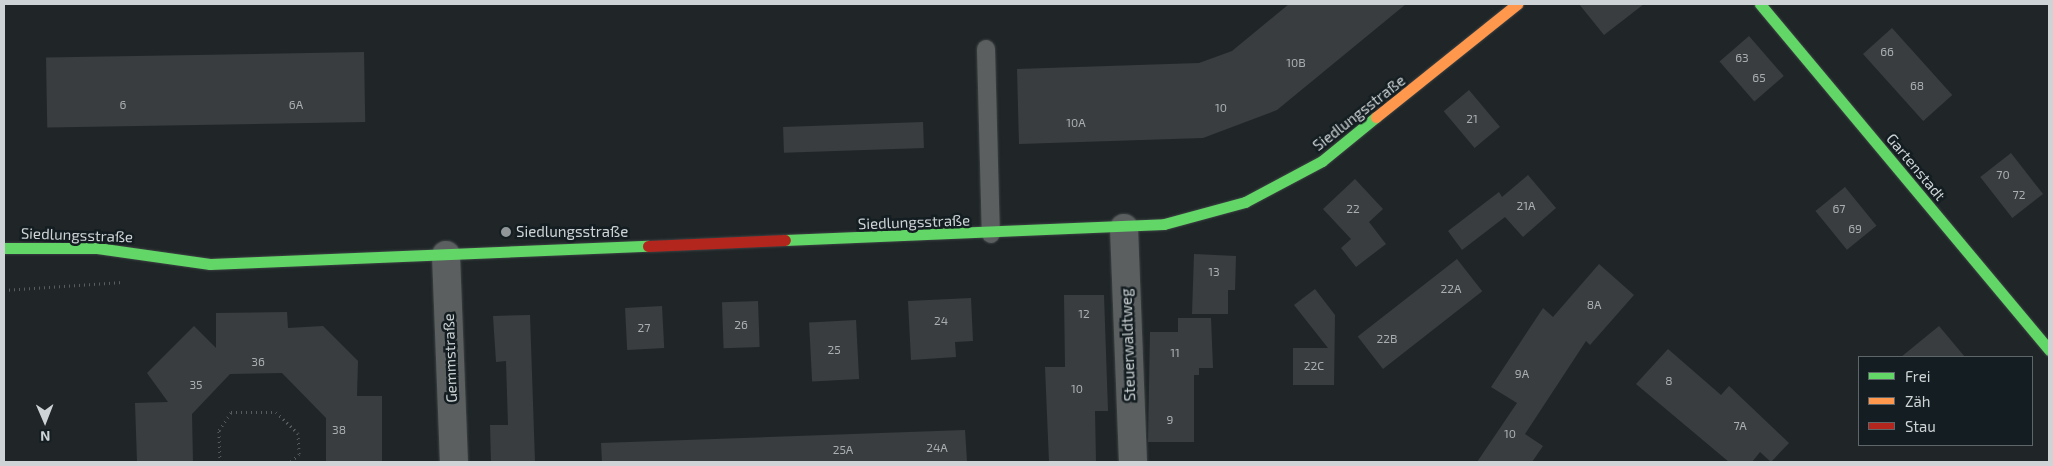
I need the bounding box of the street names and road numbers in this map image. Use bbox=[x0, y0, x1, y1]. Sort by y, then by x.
street label: Siedlungsstraße bbox=[1309, 71, 1409, 155]
street label: Gartenstadt bbox=[1883, 130, 1949, 204]
street label: Siedlungsstraße bbox=[858, 211, 970, 233]
street label: Siedlungsstraße bbox=[21, 224, 133, 246]
street label: Steuerwaldtweg bbox=[1117, 288, 1139, 402]
street label: Gemmstraße bbox=[439, 313, 461, 403]

